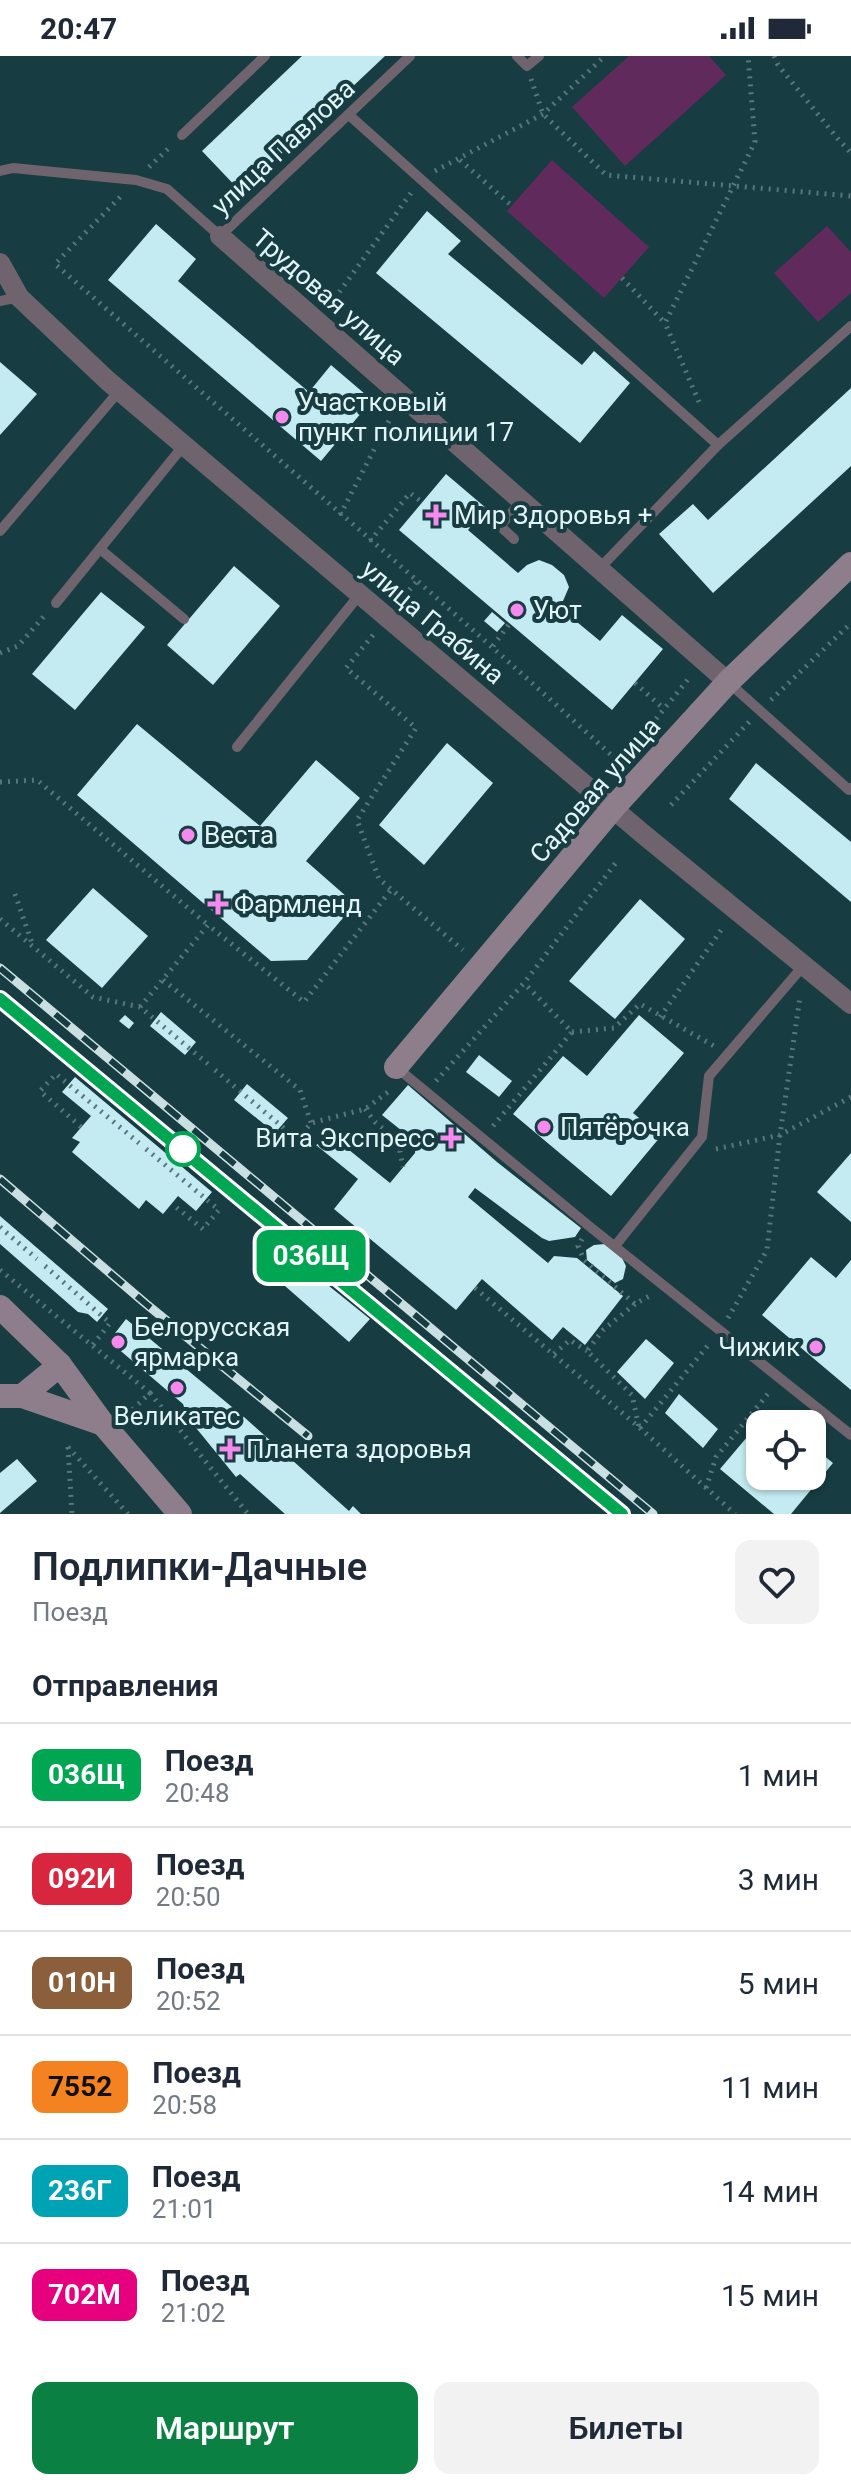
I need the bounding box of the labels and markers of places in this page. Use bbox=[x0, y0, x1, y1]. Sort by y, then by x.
place label: Участковый пункт полиции 17 bbox=[298, 387, 514, 447]
marker: Участковый пункт полиции 17 bbox=[273, 408, 291, 426]
place label: Мир Здоровья + bbox=[454, 500, 653, 530]
marker: Мир Здоровья + bbox=[425, 504, 447, 526]
place label: Уют bbox=[533, 595, 582, 625]
marker: Уют bbox=[508, 601, 526, 619]
place label: Веста bbox=[204, 820, 274, 850]
marker: Веста bbox=[179, 826, 197, 844]
place label: Фармленд bbox=[234, 889, 362, 919]
marker: Фармленд bbox=[209, 895, 227, 913]
place label: Пятёрочка bbox=[560, 1112, 690, 1142]
marker: Пятёрочка bbox=[535, 1118, 553, 1136]
place label: Вита Экспресс bbox=[255, 1123, 435, 1153]
marker: Вита Экспресс bbox=[442, 1129, 460, 1147]
unlabelled marker bbox=[166, 1132, 200, 1166]
place label: Белорусская ярмарка bbox=[134, 1312, 290, 1372]
place label: Чижик bbox=[718, 1332, 800, 1362]
marker: Белорусская ярмарка bbox=[109, 1333, 127, 1351]
marker: Чижик bbox=[807, 1338, 825, 1356]
marker: Великатес bbox=[168, 1379, 186, 1397]
place label: Великатес bbox=[114, 1401, 240, 1431]
place label: Планета здоровья bbox=[246, 1434, 472, 1464]
marker: Планета здоровья bbox=[221, 1440, 239, 1458]

